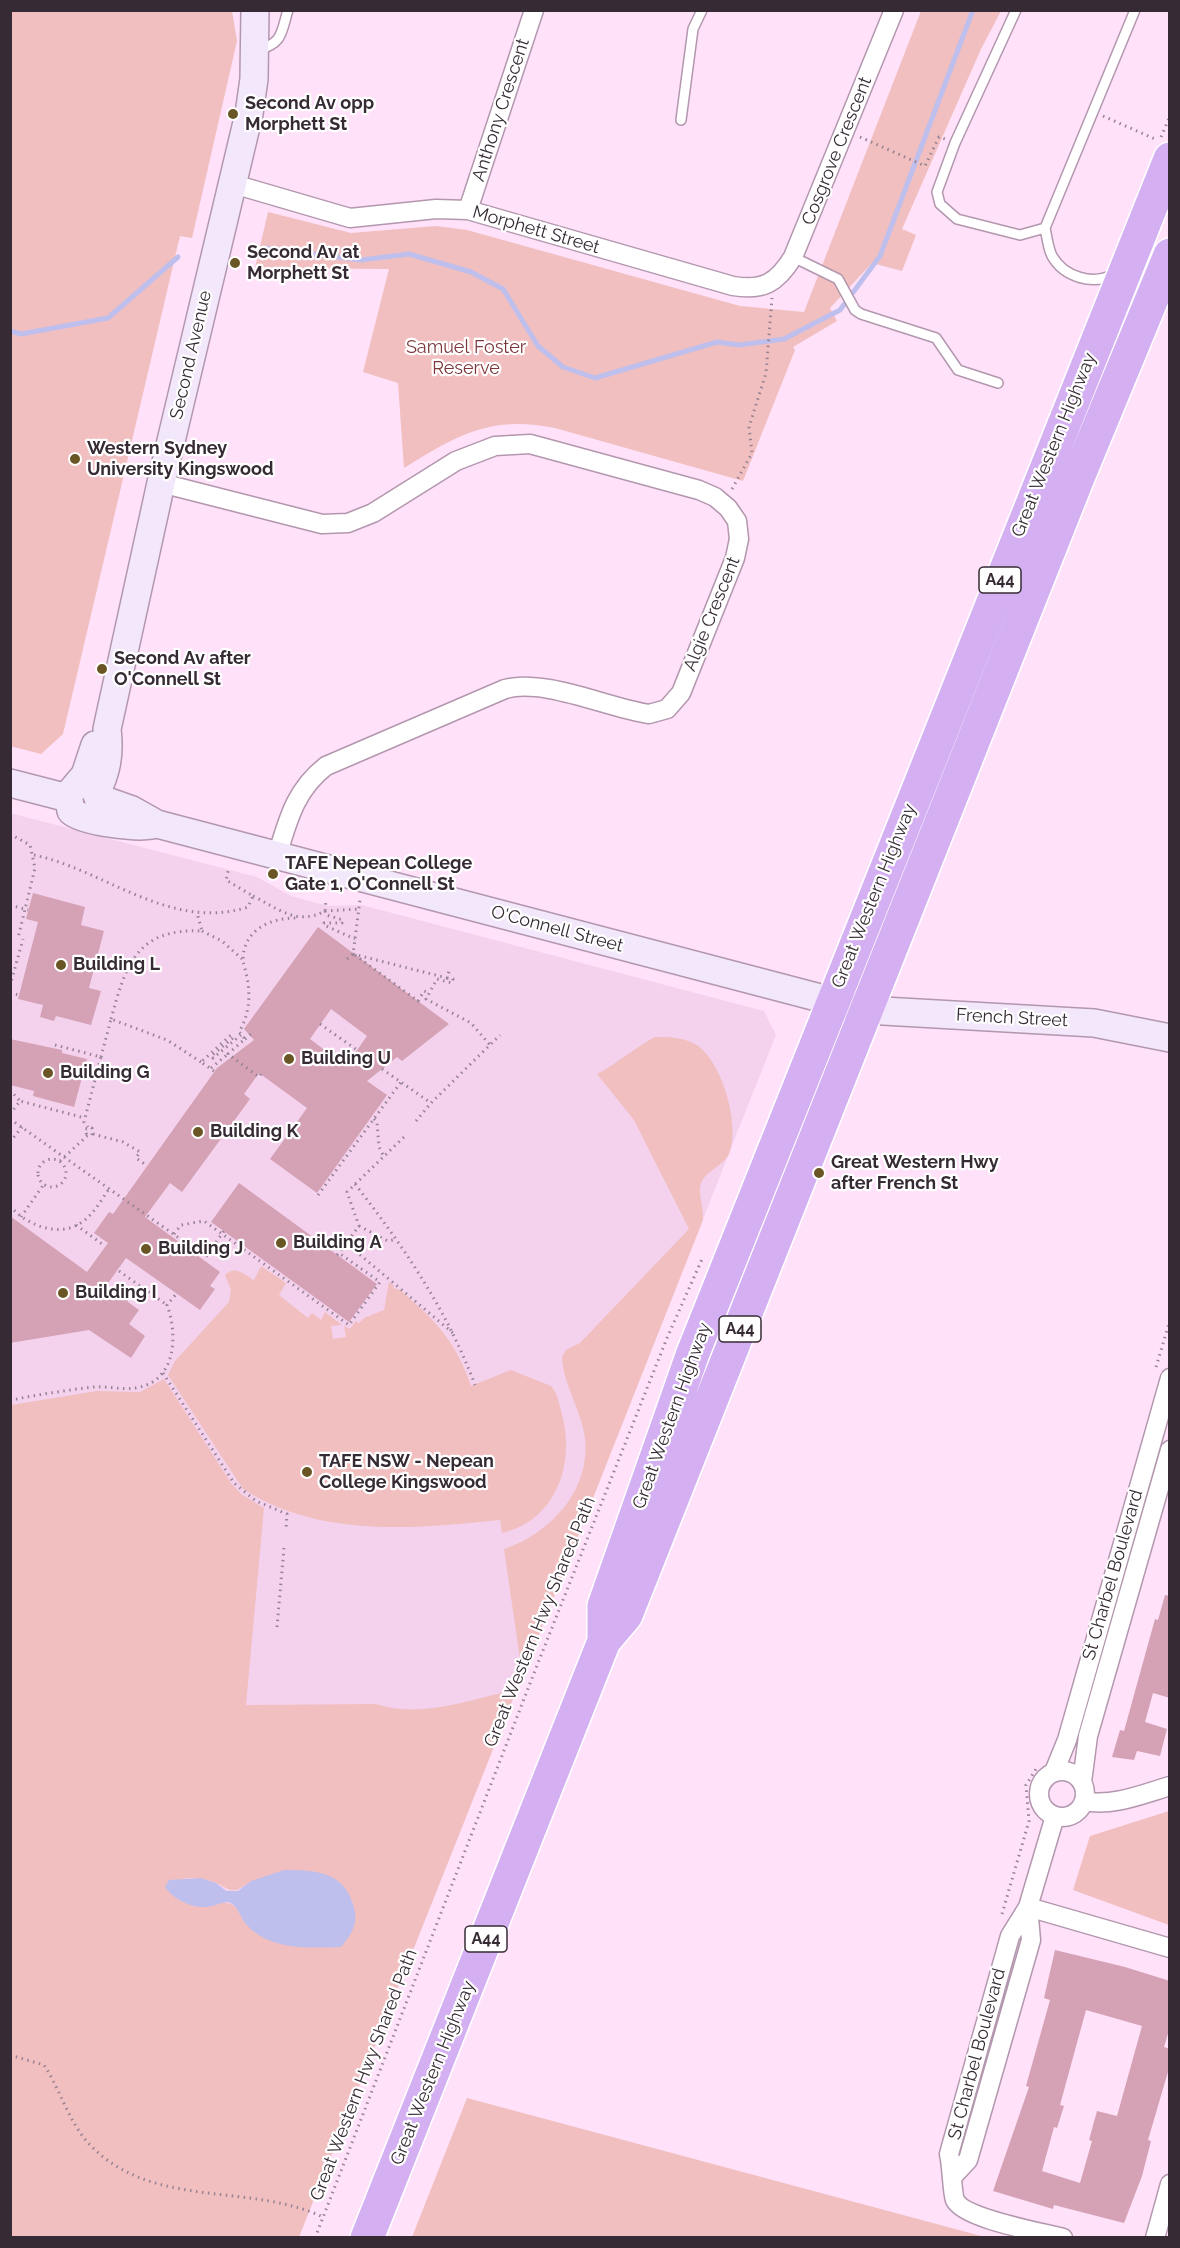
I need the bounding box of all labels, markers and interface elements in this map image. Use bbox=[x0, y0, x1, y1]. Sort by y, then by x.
street label: Anthony Crescent bbox=[468, 36, 534, 184]
street label: Cosgrove Crescent bbox=[797, 74, 877, 228]
place label: Second Av opp Morphett St bbox=[245, 93, 374, 136]
marker: Second Av opp Morphett St bbox=[226, 107, 240, 121]
street label: Morphett Street bbox=[470, 202, 602, 258]
place label: Second Av at Morphett St bbox=[247, 242, 359, 284]
marker: Second Av at Morphett St bbox=[228, 256, 242, 270]
street label: Second Avenue bbox=[166, 289, 216, 421]
park label: Samuel Foster Reserve bbox=[406, 337, 526, 380]
street label: Great Western Highway bbox=[1007, 350, 1101, 540]
place label: Western Sydney University Kingswood bbox=[87, 438, 273, 480]
marker: Western Sydney University Kingswood bbox=[68, 452, 82, 466]
street label: Algie Crescent bbox=[679, 554, 745, 674]
road number: A44 bbox=[979, 567, 1021, 593]
place label: Second Av after O'Connell St bbox=[114, 648, 251, 690]
marker: Second Av after O'Connell St bbox=[95, 662, 109, 676]
street label: Great Western Highway bbox=[827, 801, 921, 991]
place label: TAFE Nepean College Gate 1, O'Connell St bbox=[285, 853, 472, 896]
marker: TAFE Nepean College Gate 1, O'Connell St bbox=[266, 867, 280, 881]
street label: O'Connell Street bbox=[489, 901, 625, 957]
place label: Building L bbox=[73, 954, 160, 976]
marker: Building L bbox=[54, 958, 68, 972]
street label: French Street bbox=[956, 1004, 1068, 1032]
place label: Building U bbox=[301, 1048, 391, 1070]
marker: Building U bbox=[282, 1052, 296, 1066]
place label: Building G bbox=[60, 1062, 149, 1084]
marker: Building G bbox=[41, 1066, 55, 1080]
place label: Building K bbox=[210, 1121, 298, 1143]
marker: Building K bbox=[191, 1125, 205, 1139]
place label: Great Western Hwy after French St bbox=[831, 1152, 999, 1194]
marker: Great Western Hwy after French St bbox=[812, 1166, 826, 1180]
place label: Building A bbox=[293, 1232, 382, 1254]
marker: Building A bbox=[274, 1236, 288, 1250]
place label: Building J bbox=[158, 1238, 243, 1260]
marker: Building J bbox=[139, 1242, 153, 1256]
place label: Building I bbox=[75, 1282, 157, 1304]
marker: Building I bbox=[56, 1286, 70, 1300]
road number: A44 bbox=[719, 1316, 761, 1342]
street label: Great Western Highway bbox=[628, 1320, 716, 1512]
place label: TAFE NSW - Nepean College Kingswood bbox=[319, 1451, 494, 1494]
marker: TAFE NSW - Nepean College Kingswood bbox=[300, 1465, 314, 1479]
street label: St Charbel Boulevard bbox=[1078, 1487, 1148, 1663]
street label: Great Western Hwy Shared Path bbox=[480, 1494, 600, 1750]
road number: A44 bbox=[465, 1926, 507, 1952]
street label: Great Western Hwy Shared Path bbox=[306, 1946, 422, 2204]
street label: St Charbel Boulevard bbox=[944, 1966, 1010, 2142]
street label: Great Western Highway bbox=[386, 1978, 480, 2168]

